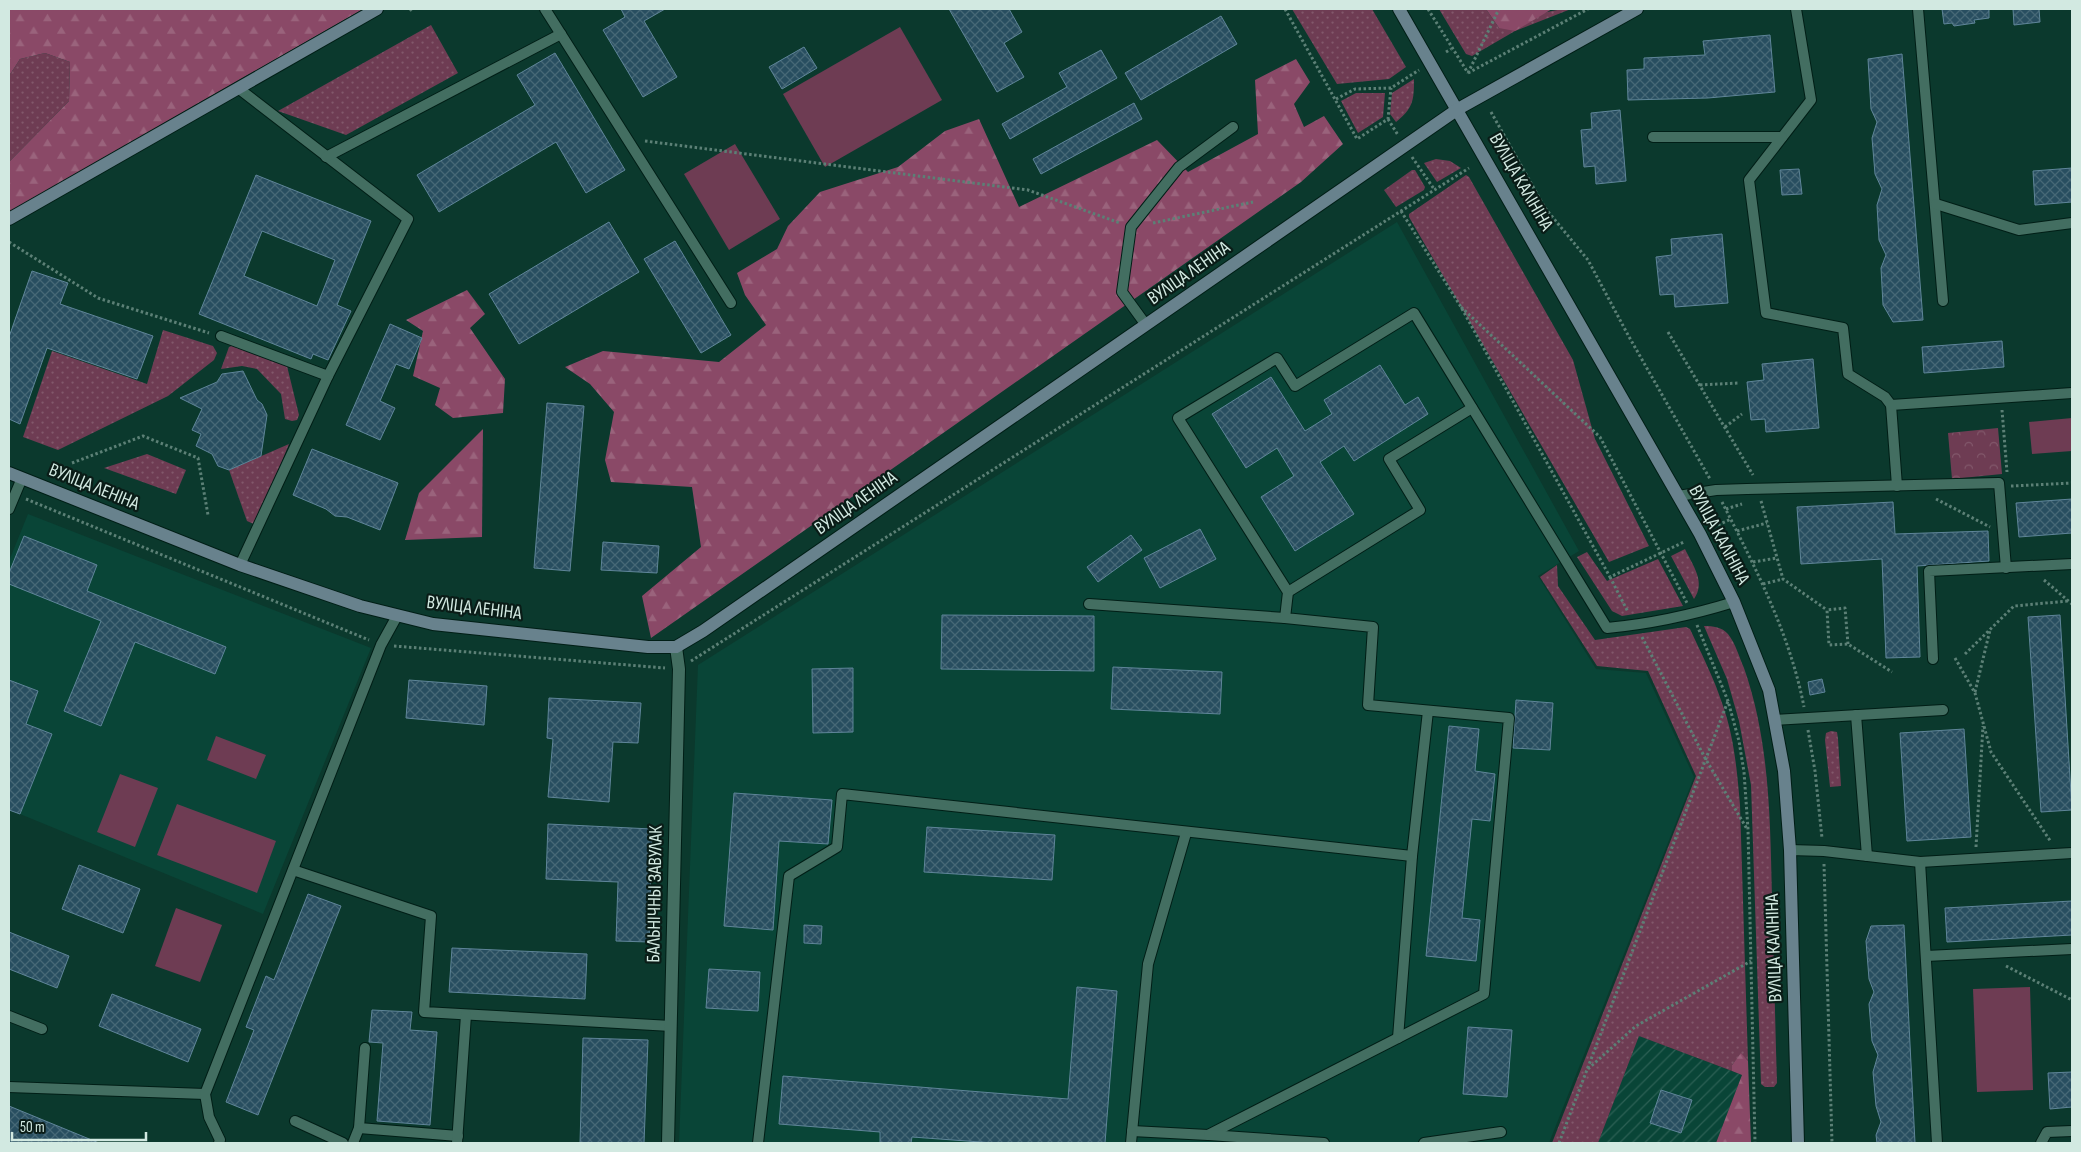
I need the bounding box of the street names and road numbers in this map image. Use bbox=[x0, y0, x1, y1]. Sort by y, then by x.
street label: ВУЛІЦА КАЛІНІНА bbox=[1484, 129, 1559, 236]
street label: ВУЛІЦА ЛЕНІНА bbox=[1143, 236, 1235, 310]
street label: ВУЛІЦА ЛЕНІНА bbox=[45, 458, 143, 516]
street label: ВУЛІЦА ЛЕНІНА bbox=[810, 466, 902, 540]
street label: ВУЛІЦА КАЛІНІНА bbox=[1683, 482, 1755, 589]
street label: ВУЛІЦА ЛЕНІНА bbox=[425, 591, 524, 625]
street label: БАЛЬНІЧНЫ ЗАВУЛАК bbox=[642, 825, 668, 963]
street label: ВУЛІЦА КАЛІНІНА bbox=[1761, 892, 1787, 1003]

